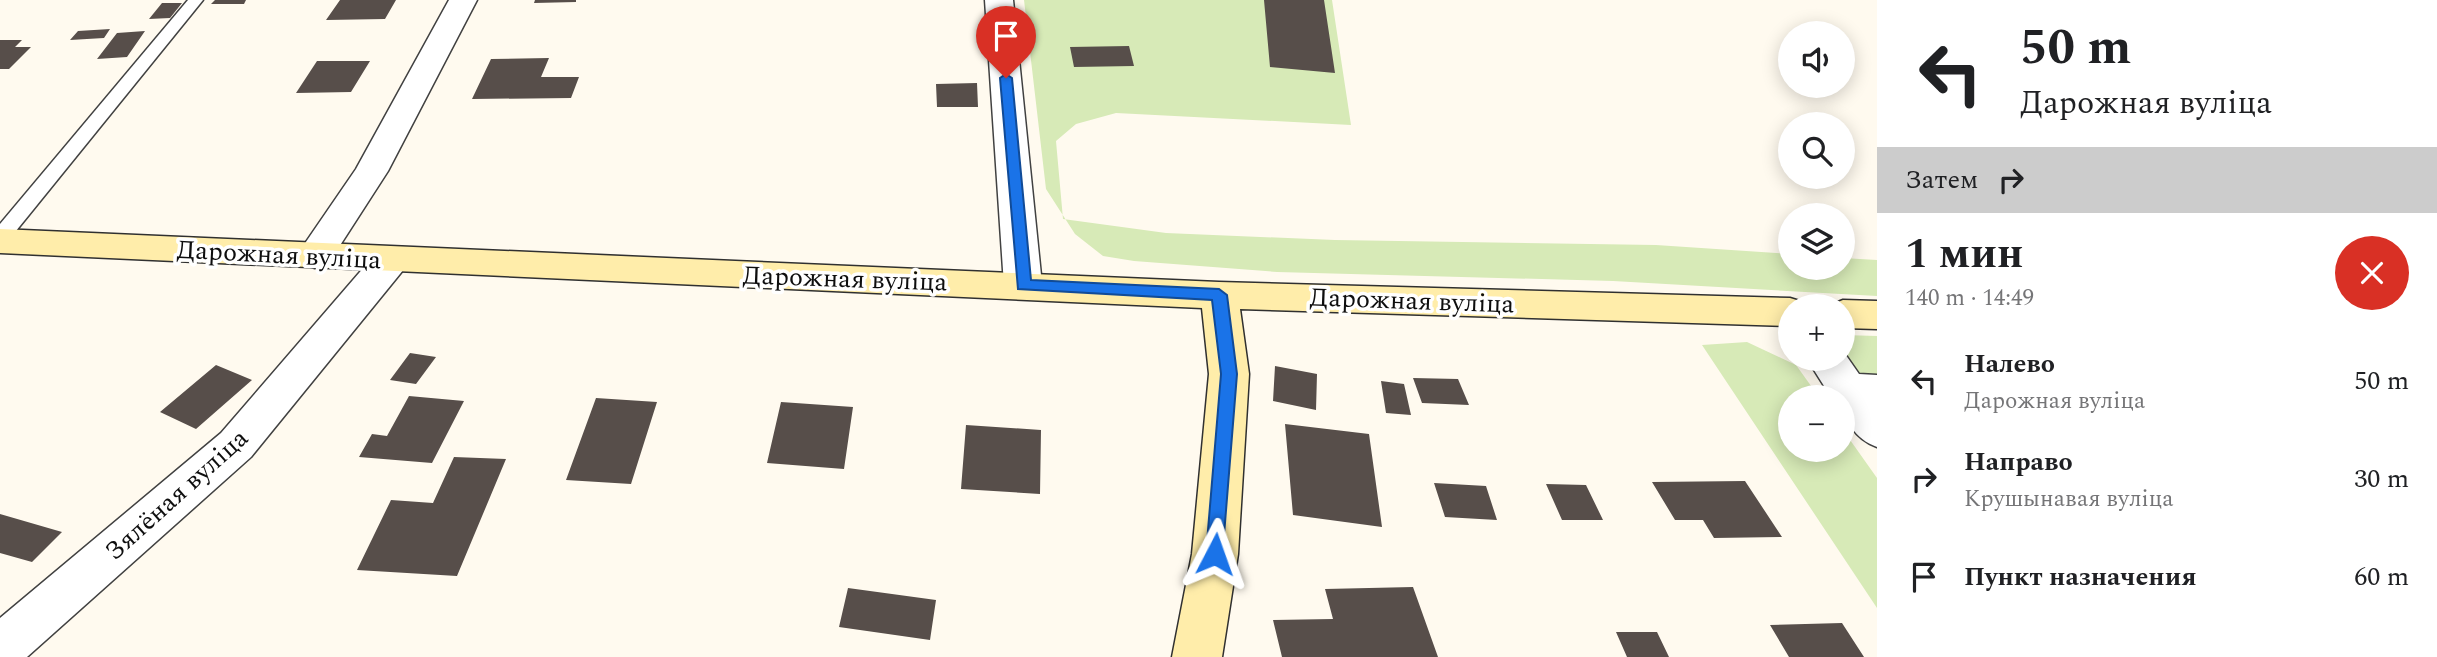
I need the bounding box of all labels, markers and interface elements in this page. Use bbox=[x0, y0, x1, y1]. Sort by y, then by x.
pin bbox=[976, 6, 1036, 78]
text: 50 m bbox=[2020, 11, 2131, 86]
icon: arrive bbox=[987, 17, 1025, 55]
map controls bbox=[1778, 21, 1855, 462]
button: sound bbox=[1778, 21, 1855, 98]
icon: left bbox=[1905, 28, 1996, 119]
text: Дарожная вуліца bbox=[2020, 79, 2272, 128]
button: search bbox=[1778, 112, 1855, 189]
text: Затем bbox=[1905, 160, 1978, 200]
icon: right bbox=[1992, 161, 2030, 199]
button: layers bbox=[1778, 203, 1855, 280]
text: 1 мин bbox=[1905, 223, 2023, 286]
street label: Дарожная вуліца bbox=[176, 230, 383, 280]
button: close bbox=[2335, 236, 2409, 310]
street label: Дарожная вуліца bbox=[742, 255, 948, 303]
street label: Дарожная вуліца bbox=[1309, 277, 1515, 325]
text: 140 m · 14:49 bbox=[1905, 281, 2034, 316]
button: + bbox=[1778, 294, 1855, 371]
text: Налево bbox=[1964, 344, 2055, 384]
text: 50 m bbox=[2354, 361, 2409, 401]
icon: left bbox=[1905, 362, 1943, 400]
text: Дарожная вуліца bbox=[1964, 384, 2145, 419]
button: − bbox=[1778, 385, 1855, 462]
street label: Зялёная вуліца bbox=[96, 419, 258, 570]
text: Направо bbox=[1964, 442, 2073, 482]
text: 30 m bbox=[2354, 459, 2409, 499]
icon: right bbox=[1905, 460, 1943, 498]
text: Крушынавая вуліца bbox=[1964, 482, 2173, 517]
position arrow bbox=[1178, 517, 1252, 591]
text: Пункт назначения bbox=[1964, 557, 2197, 597]
text: 60 m bbox=[2354, 557, 2409, 597]
icon: arrive bbox=[1905, 558, 1943, 596]

